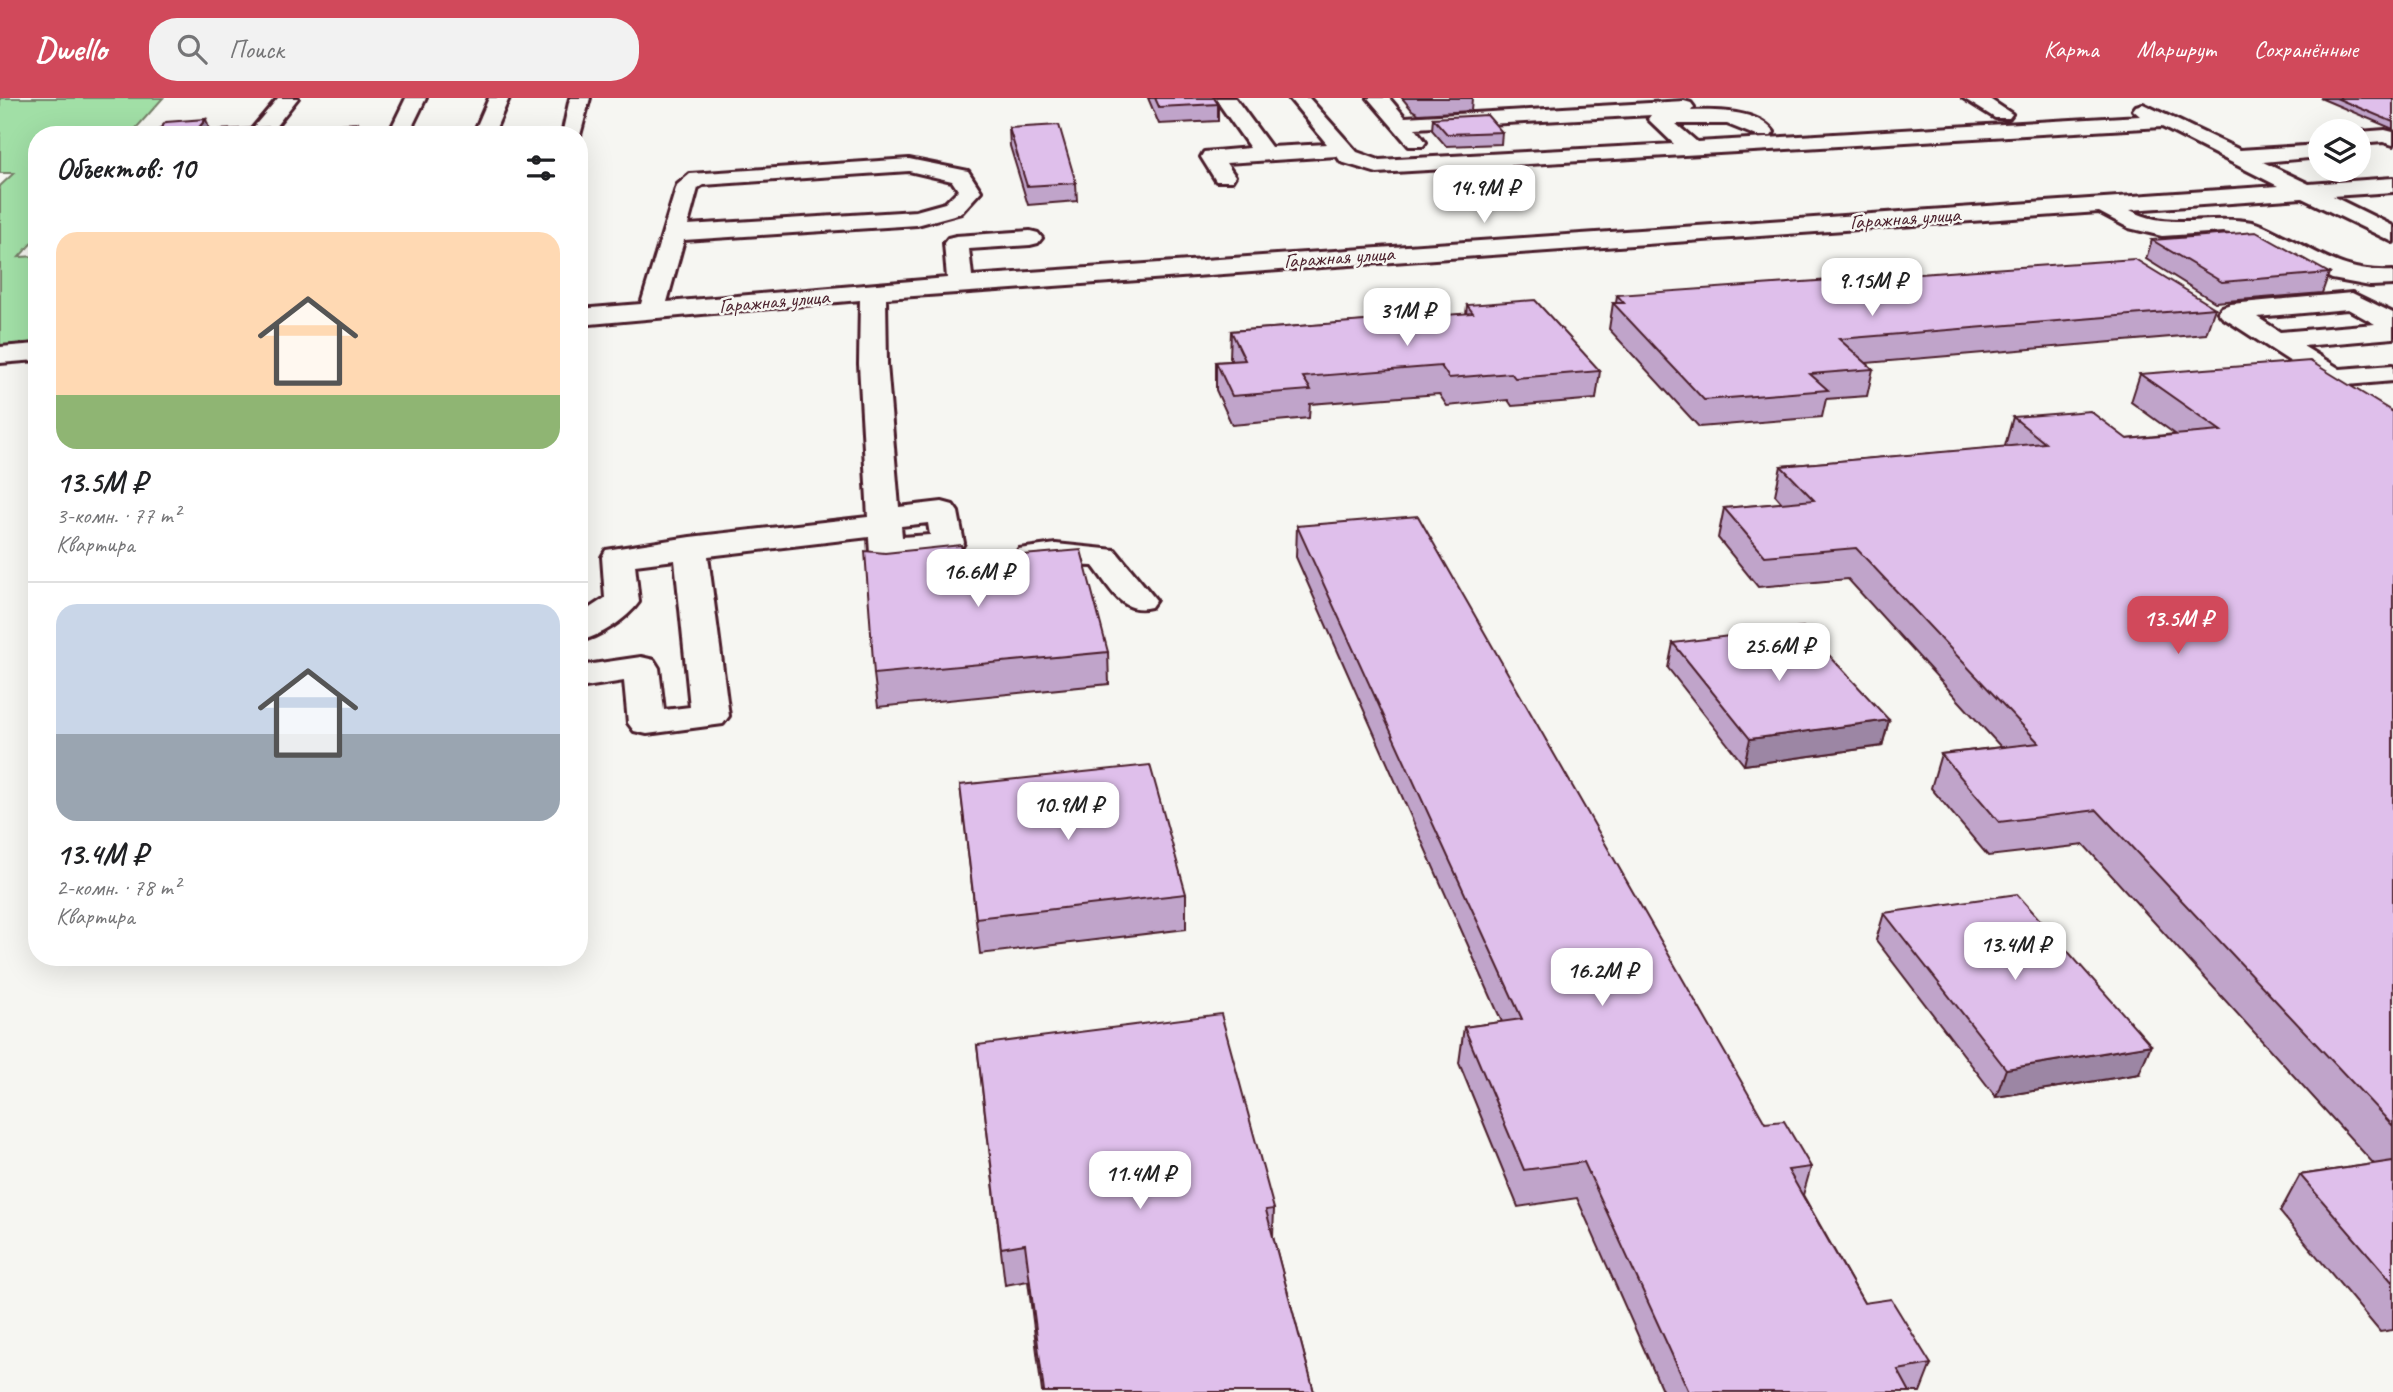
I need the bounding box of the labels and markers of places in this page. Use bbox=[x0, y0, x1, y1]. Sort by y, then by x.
pin: 14.9M ₽ bbox=[1419, 166, 1549, 225]
pin: 9.15M ₽ bbox=[1807, 258, 1937, 318]
pin: 31M ₽ bbox=[1358, 288, 1456, 348]
pin: 16.6M ₽ bbox=[913, 550, 1043, 609]
pin: 13.5M ₽ bbox=[2113, 596, 2243, 656]
pin: 25.6M ₽ bbox=[1714, 624, 1844, 683]
pin: 10.9M ₽ bbox=[1003, 782, 1133, 842]
pin: 13.4M ₽ bbox=[1950, 922, 2080, 982]
pin: 16.2M ₽ bbox=[1537, 948, 1667, 1008]
pin: 11.4M ₽ bbox=[1075, 1152, 1205, 1211]

